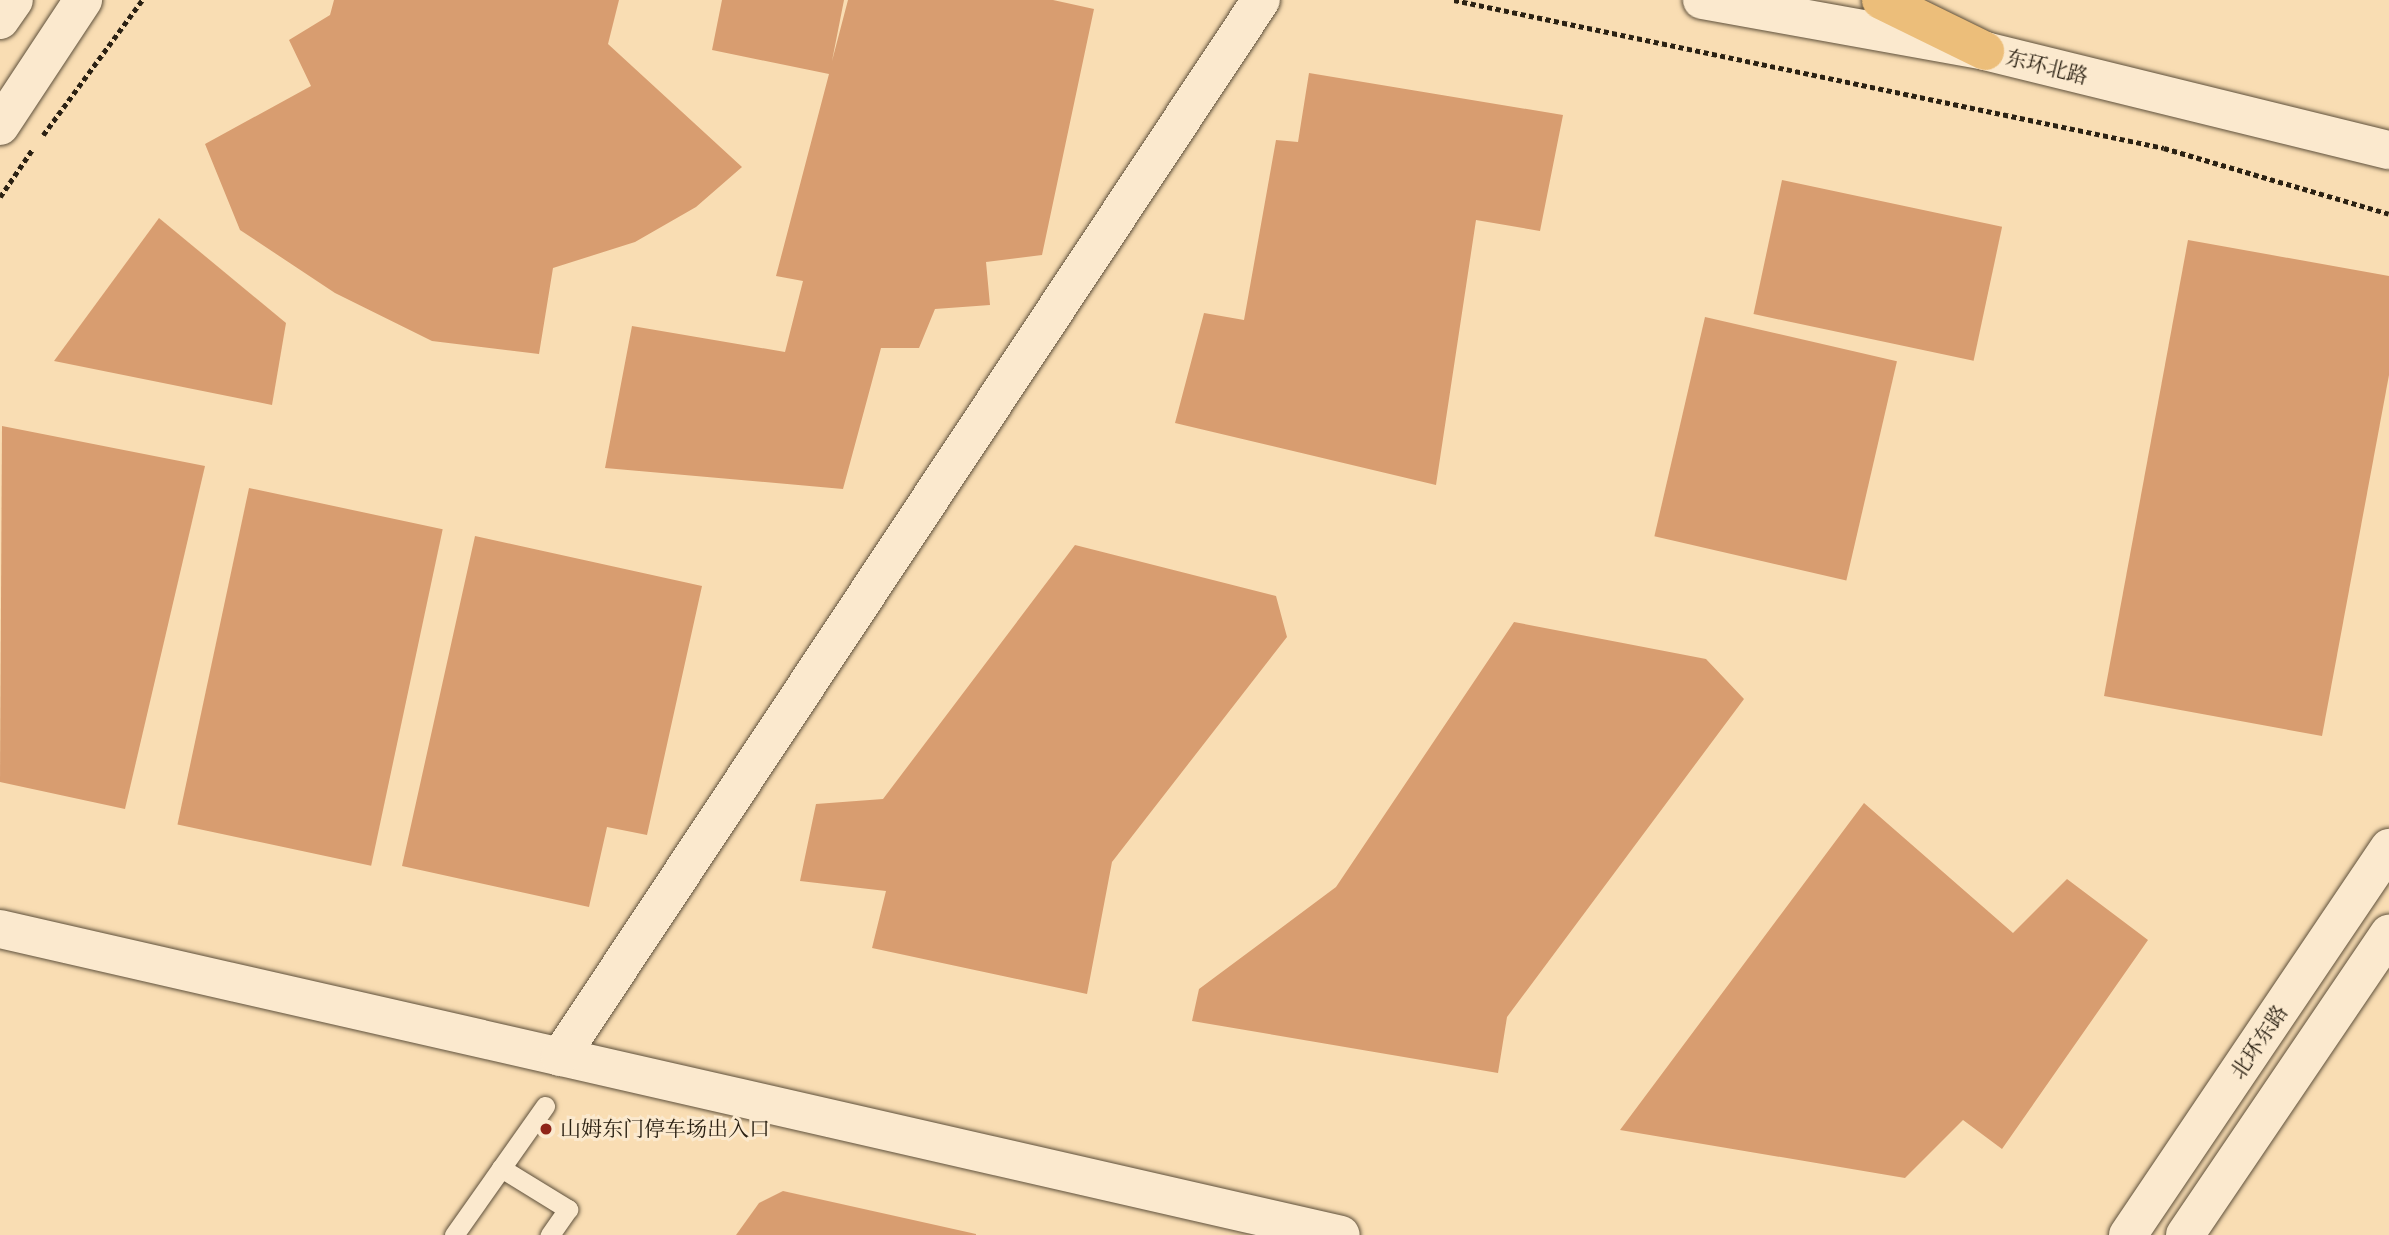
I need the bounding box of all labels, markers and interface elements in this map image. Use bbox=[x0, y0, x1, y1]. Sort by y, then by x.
street label: 东环北路 bbox=[2003, 45, 2091, 89]
street label: 北环东路 bbox=[2225, 1000, 2293, 1084]
place label: 山姆东门停车场出入口 bbox=[560, 1116, 770, 1142]
marker: 山姆东门停车场出入口 bbox=[538, 1121, 554, 1137]

